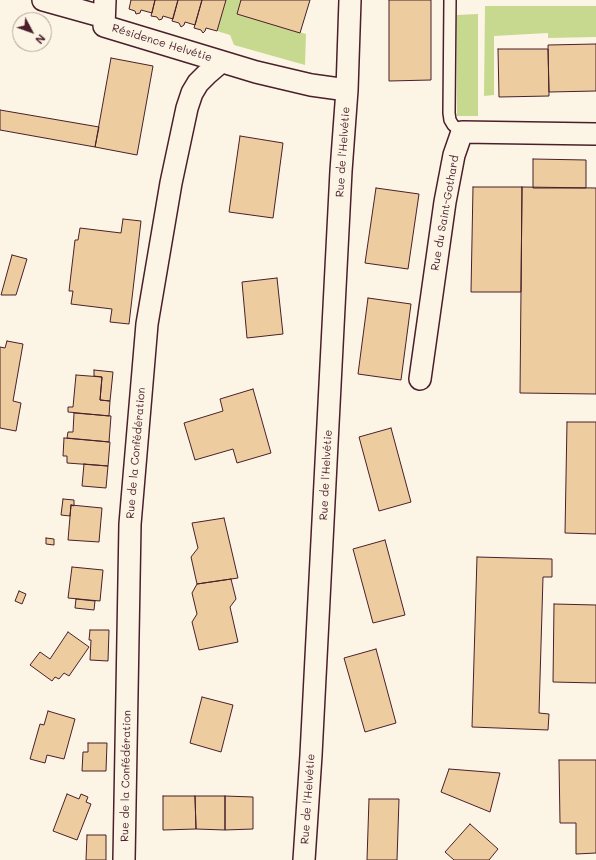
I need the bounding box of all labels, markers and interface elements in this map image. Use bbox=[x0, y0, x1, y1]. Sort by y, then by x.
north arrow bbox=[12, 12, 52, 52]
street label: Résidence Helvétie bbox=[110, 21, 214, 65]
text: N bbox=[32, 31, 49, 48]
street label: Rue de l'Helvétie bbox=[333, 106, 353, 198]
street label: Rue du Saint-Gothard bbox=[428, 154, 462, 272]
street label: Rue de la Confédération bbox=[124, 387, 148, 519]
street label: Rue de l'Helvétie bbox=[317, 429, 335, 521]
street label: Rue de la Confédération bbox=[118, 710, 134, 842]
street label: Rue de l'Helvétie bbox=[298, 753, 318, 845]

